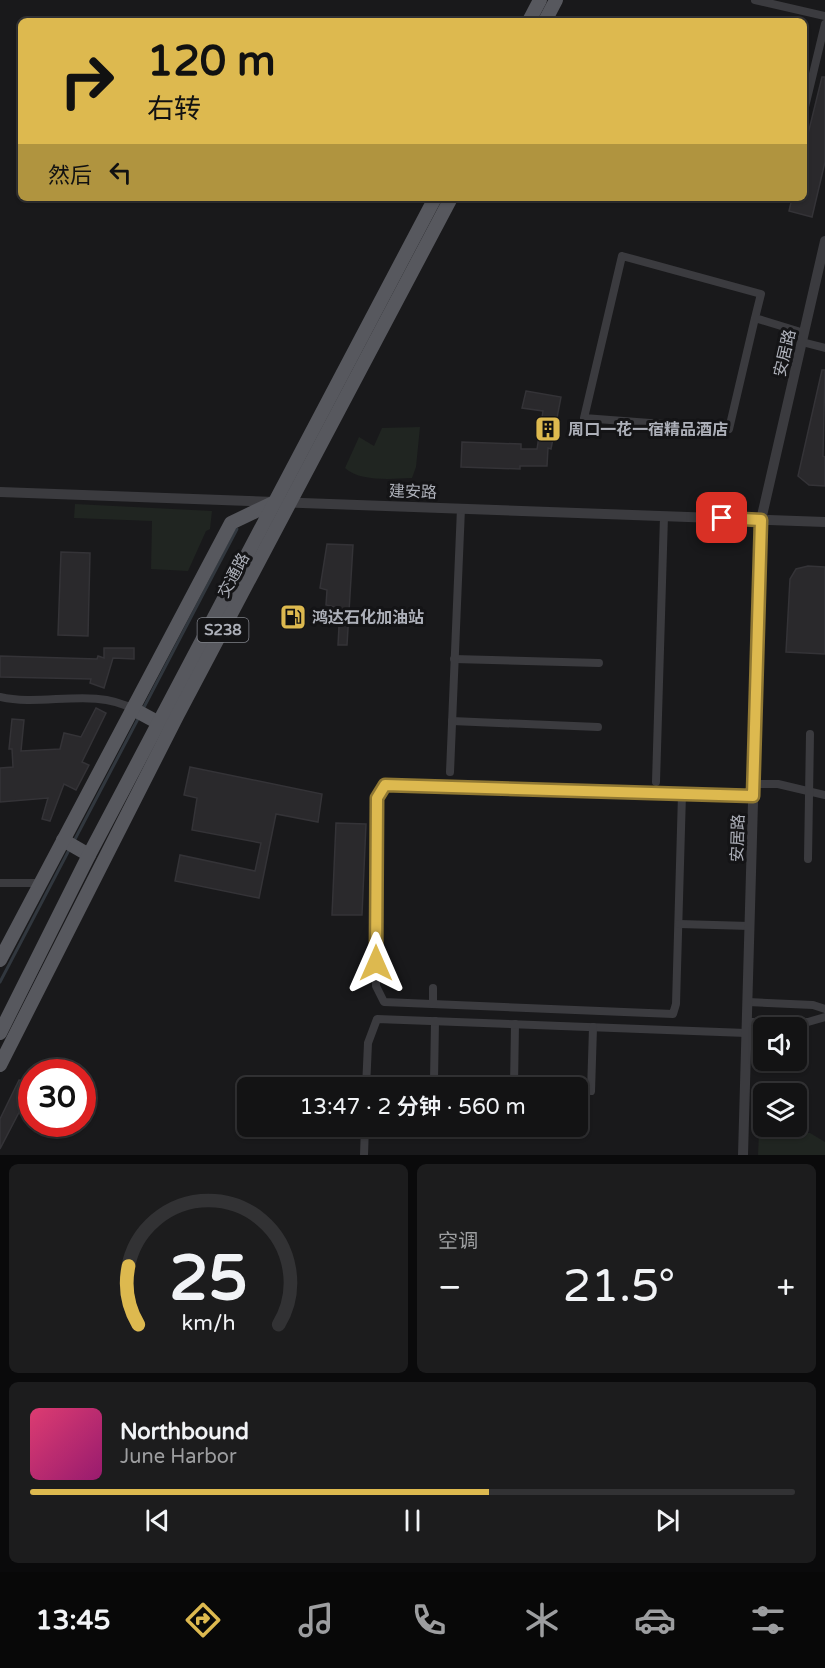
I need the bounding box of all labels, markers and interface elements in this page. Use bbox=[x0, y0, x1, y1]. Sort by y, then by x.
text: 120 m bbox=[147, 36, 276, 87]
icon: right bbox=[48, 42, 126, 120]
text: 右转 bbox=[147, 93, 201, 126]
icon: left bbox=[104, 156, 137, 189]
text: 然后 bbox=[48, 163, 92, 189]
street label: 安居路 bbox=[770, 328, 800, 379]
building icon: 周口一花一宿精品酒店 bbox=[533, 414, 563, 444]
place label: 周口一花一宿精品酒店 bbox=[568, 420, 728, 440]
street label: 建安路 bbox=[389, 481, 437, 503]
pin bbox=[696, 492, 747, 543]
icon: arrive bbox=[705, 501, 738, 534]
street label: 交通路 bbox=[214, 550, 254, 601]
fuel station icon: 鸿达石化加油站 bbox=[278, 602, 308, 632]
place label: 鸿达石化加油站 bbox=[312, 608, 424, 628]
road number: S238 bbox=[198, 618, 248, 642]
street label: 安居路 bbox=[727, 814, 749, 862]
position arrow bbox=[344, 931, 408, 995]
map controls bbox=[753, 1017, 807, 1137]
button: sound bbox=[753, 1017, 807, 1071]
speed limit sign: 30 bbox=[18, 1059, 96, 1137]
button: layers bbox=[753, 1083, 807, 1137]
text: 13:47 · 2 分钟 · 560 m bbox=[299, 1094, 526, 1120]
text: 空调 bbox=[438, 1230, 478, 1254]
text: 25 bbox=[169, 1242, 248, 1317]
text: 21.5° bbox=[563, 1260, 675, 1314]
text: − bbox=[438, 1268, 462, 1307]
text: + bbox=[776, 1268, 795, 1307]
text: km/h bbox=[182, 1311, 235, 1337]
text: Northbound bbox=[120, 1419, 249, 1445]
text: June Harbor bbox=[120, 1445, 237, 1469]
icon: previous bbox=[141, 1504, 174, 1537]
icon: pause bbox=[396, 1504, 429, 1537]
icon: next bbox=[651, 1504, 684, 1537]
icon: directions bbox=[182, 1599, 224, 1641]
icon: music bbox=[295, 1599, 337, 1641]
icon: phone bbox=[408, 1599, 450, 1641]
icon: climate bbox=[521, 1599, 563, 1641]
icon: car bbox=[634, 1599, 676, 1641]
icon: filters bbox=[747, 1599, 789, 1641]
text: 13:45 bbox=[36, 1604, 110, 1637]

